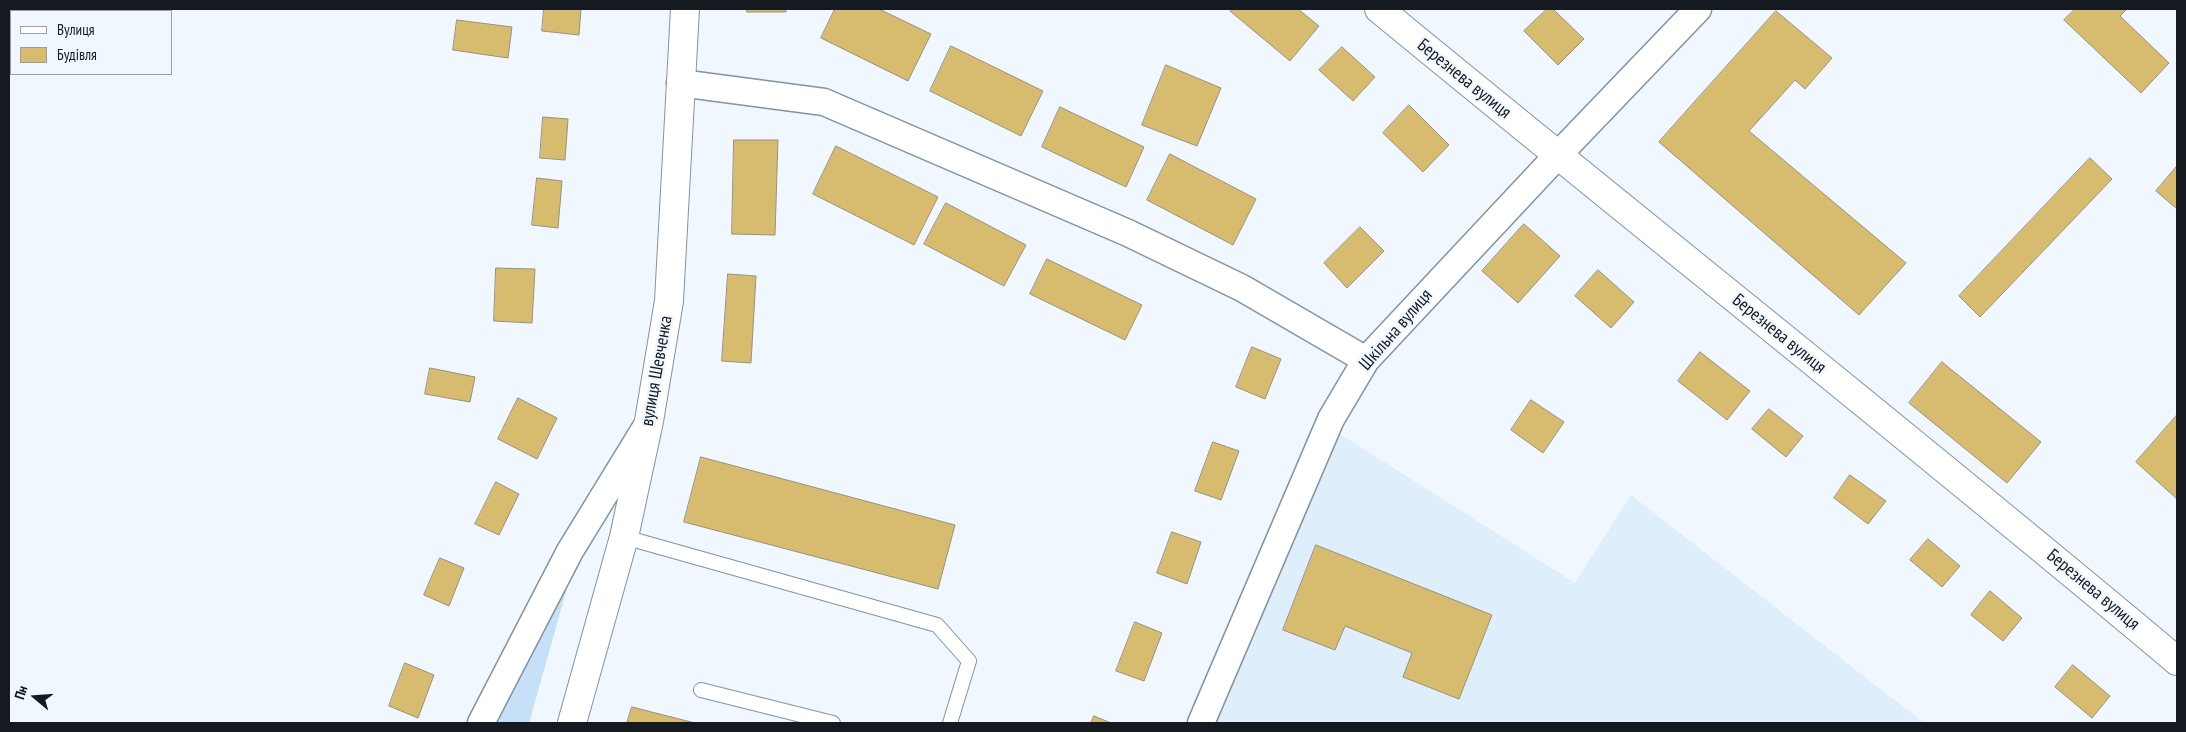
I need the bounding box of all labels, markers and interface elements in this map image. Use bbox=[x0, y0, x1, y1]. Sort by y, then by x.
legend bbox=[10, 10, 172, 75]
text: Вулиця bbox=[57, 20, 95, 39]
street label: Березнева вулиця bbox=[1413, 35, 1515, 123]
text: Будівля bbox=[57, 45, 97, 64]
street label: Шкільна вулиця bbox=[1355, 285, 1437, 375]
street label: Березнева вулиця bbox=[1728, 290, 1830, 378]
street label: вулиця Шевченка bbox=[637, 314, 677, 428]
street label: Березнева вулиця bbox=[2042, 545, 2144, 635]
north arrow bbox=[10, 672, 60, 722]
text: Пн bbox=[10, 683, 31, 702]

